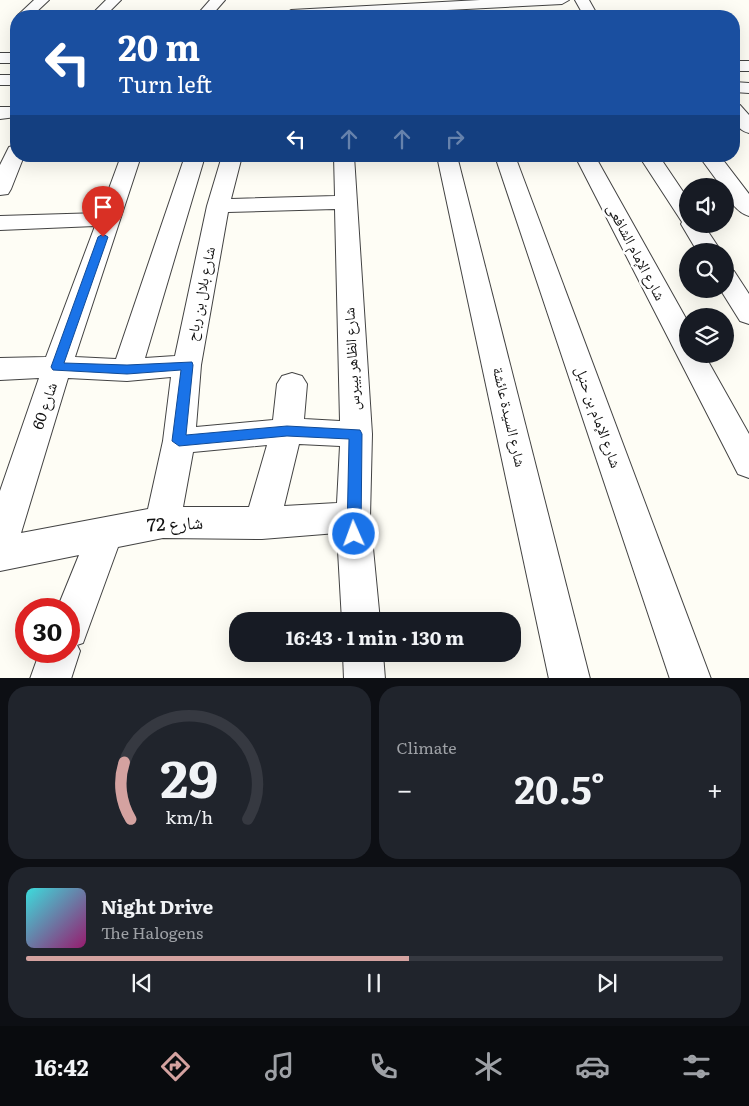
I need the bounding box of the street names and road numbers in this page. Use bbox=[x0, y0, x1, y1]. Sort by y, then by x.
street label: شارع الإمام الشافعى bbox=[602, 199, 673, 304]
street label: شارع بلال بن رباح bbox=[179, 244, 220, 343]
street label: شارع الظاهر بيبرس bbox=[336, 307, 365, 411]
street label: شارع الإمام بن حنبل bbox=[570, 362, 629, 471]
street label: شارع السيدة عائشة bbox=[488, 364, 533, 469]
street label: شارع 60 bbox=[25, 379, 62, 432]
street label: شارع 72 bbox=[146, 508, 204, 537]

